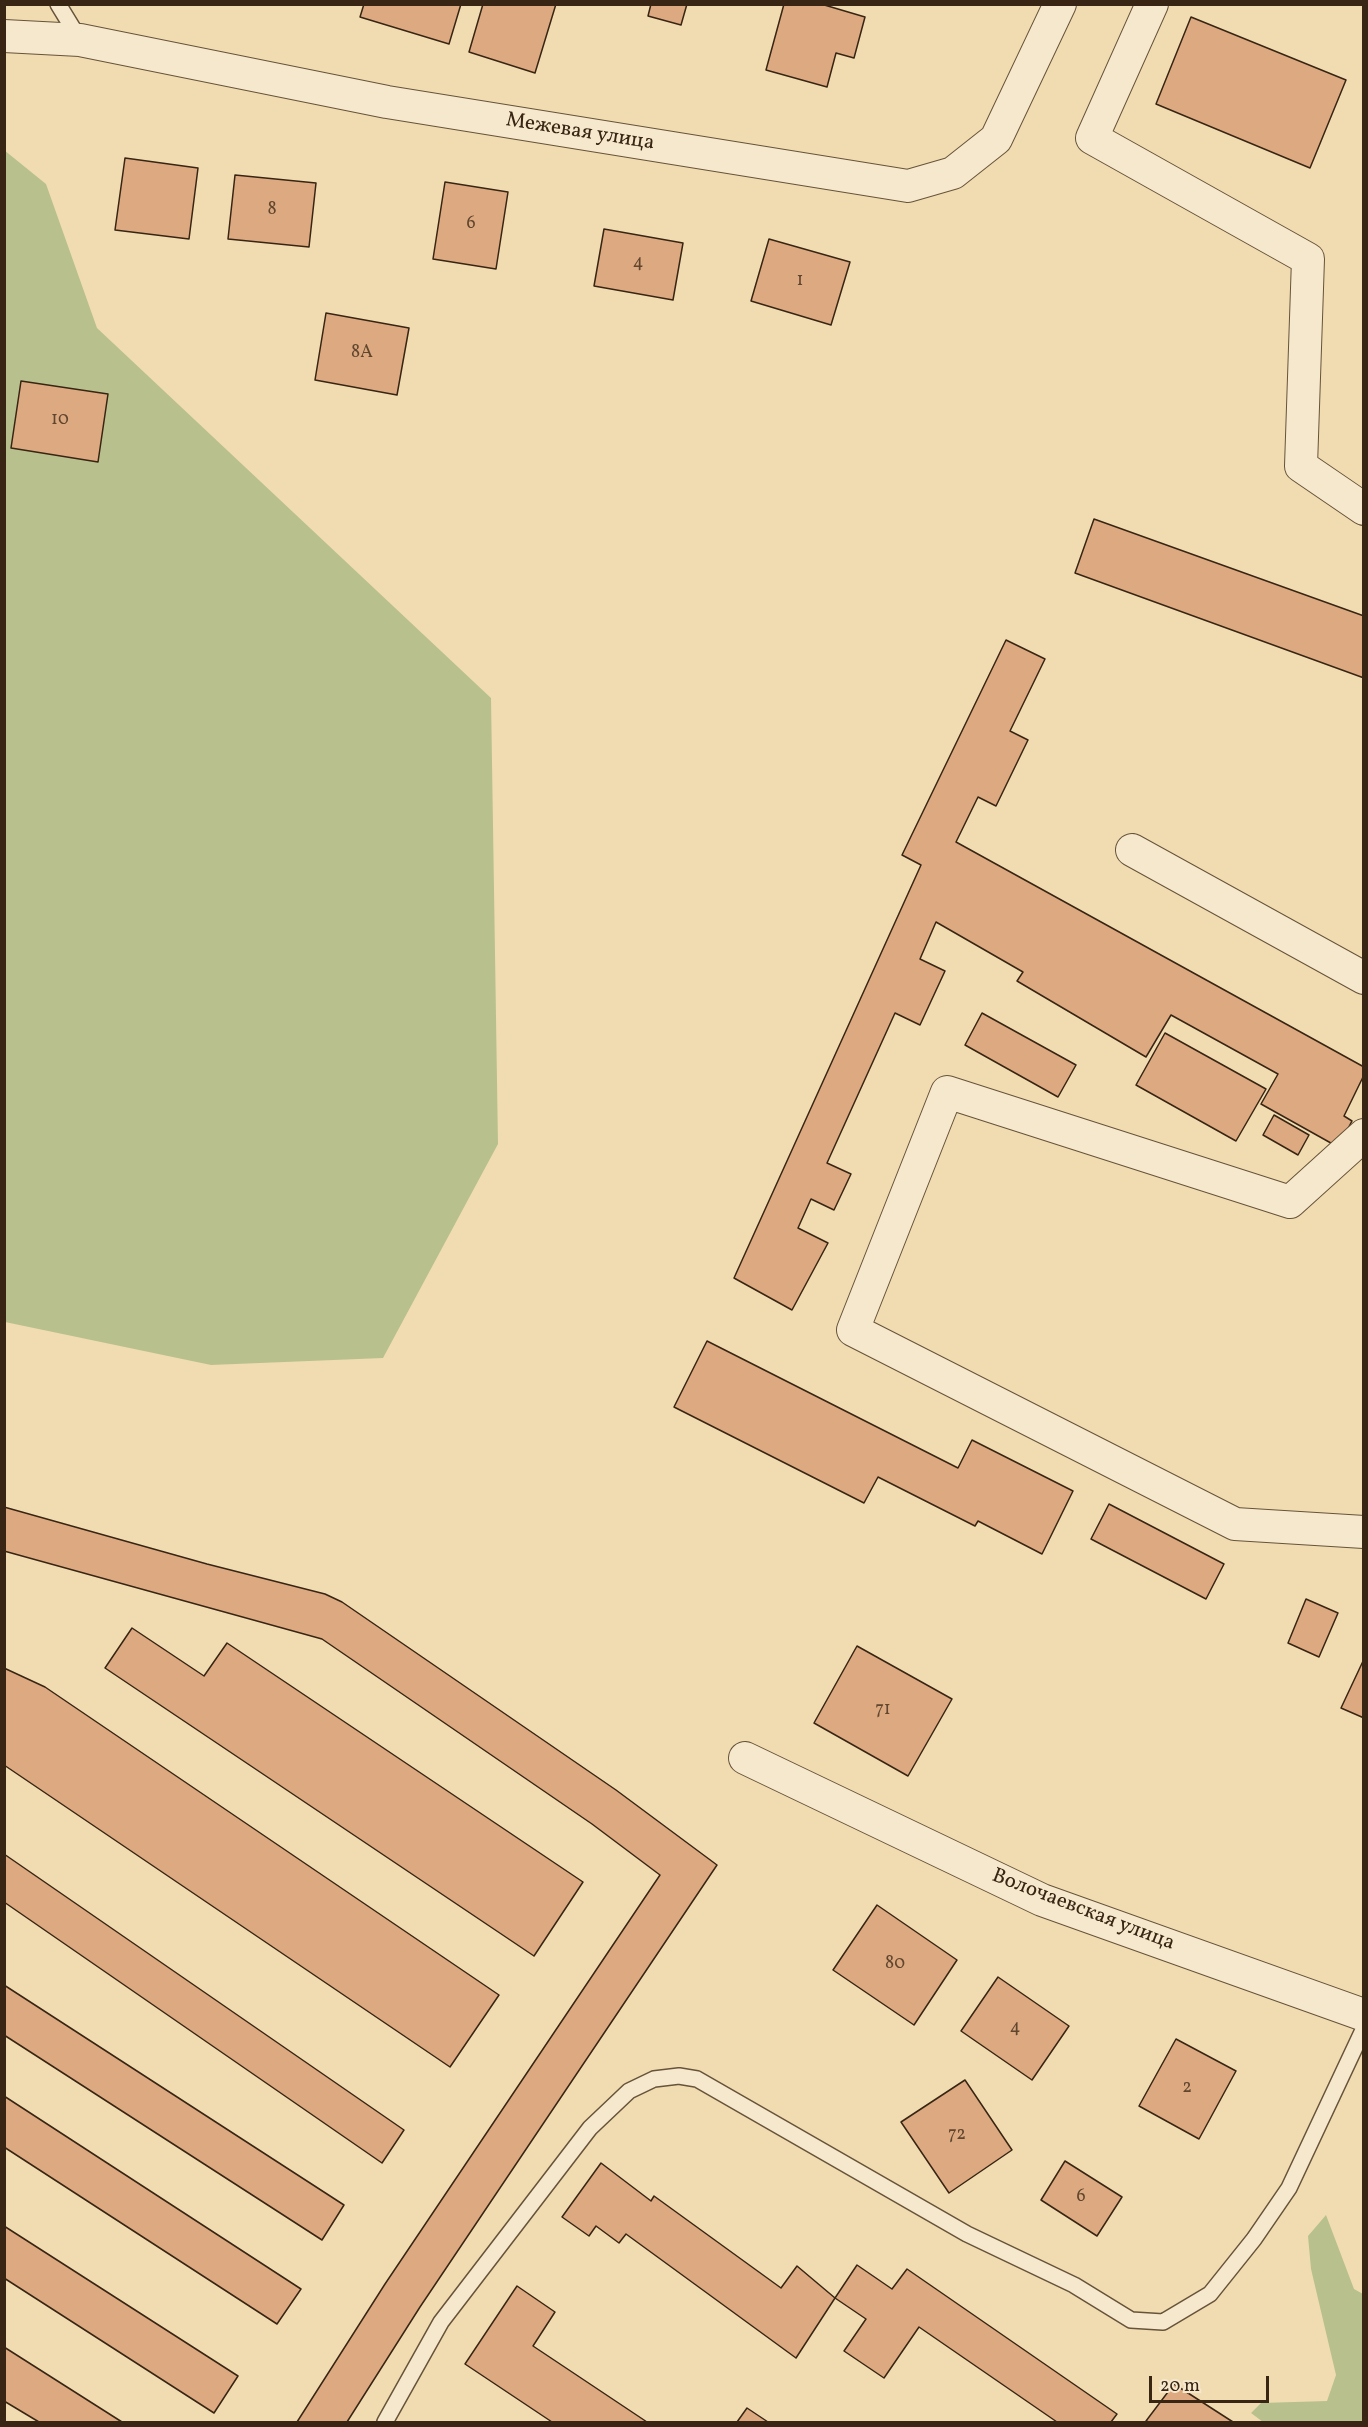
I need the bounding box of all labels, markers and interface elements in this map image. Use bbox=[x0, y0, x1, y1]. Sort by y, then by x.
street label: Межевая улица bbox=[504, 109, 656, 157]
house number: 8 bbox=[267, 200, 277, 222]
house number: 6 bbox=[466, 214, 476, 236]
house number: 4 bbox=[633, 253, 643, 275]
house number: 1 bbox=[797, 271, 803, 293]
house number: 8А bbox=[351, 343, 373, 365]
house number: 10 bbox=[51, 410, 69, 432]
house number: 71 bbox=[875, 1700, 891, 1722]
street label: Волочаевская улица bbox=[988, 1864, 1178, 1958]
house number: 80 bbox=[885, 1954, 905, 1976]
house number: 4 bbox=[1010, 2018, 1020, 2040]
house number: 2 bbox=[1182, 2078, 1192, 2100]
house number: 72 bbox=[948, 2125, 966, 2147]
house number: 6 bbox=[1076, 2187, 1086, 2209]
scale bar bbox=[1152, 2364, 1272, 2402]
text: 20 m bbox=[1160, 2374, 1200, 2399]

